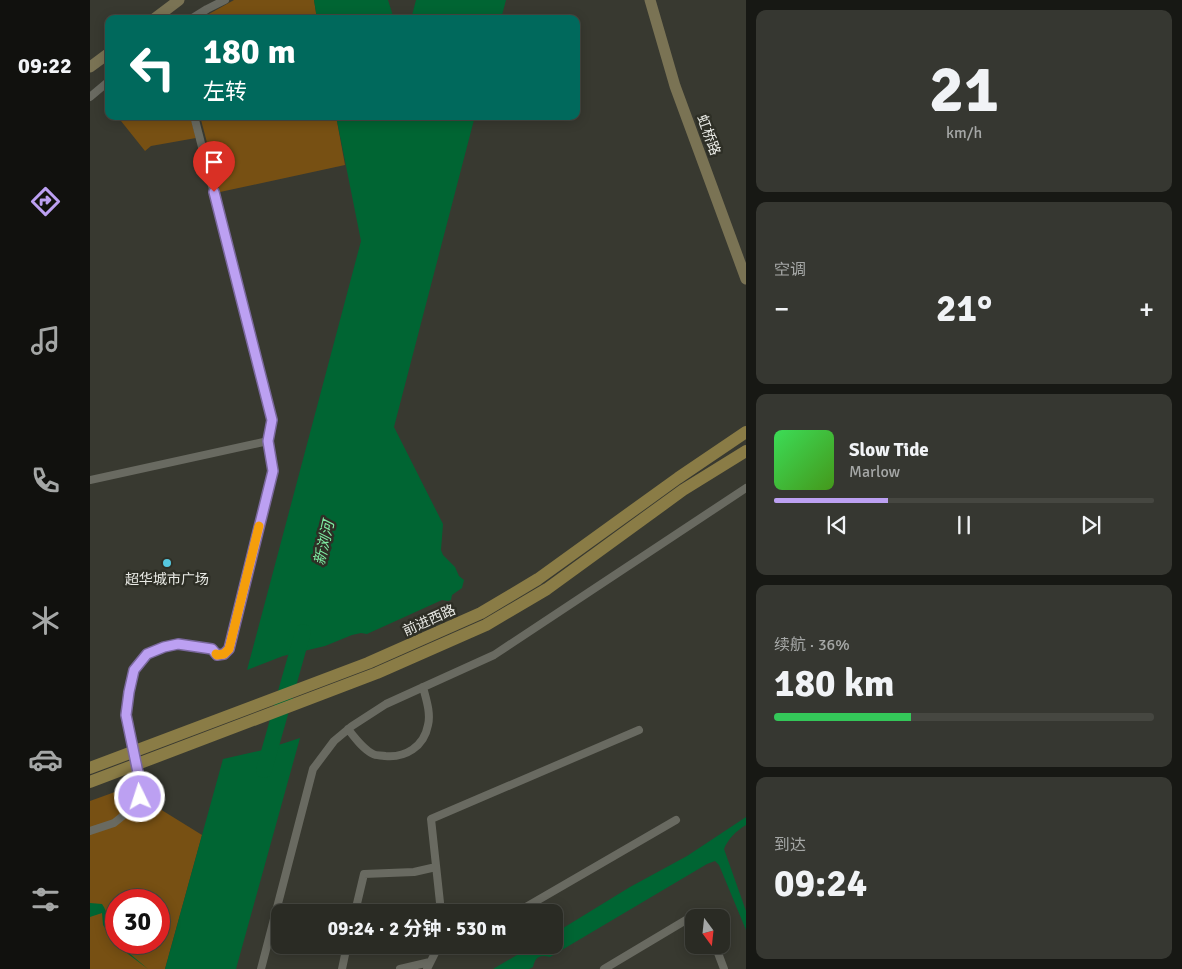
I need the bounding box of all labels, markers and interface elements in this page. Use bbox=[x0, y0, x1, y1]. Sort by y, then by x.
text: 180 m bbox=[203, 30, 296, 73]
icon: left bbox=[120, 35, 185, 100]
text: 21 bbox=[929, 50, 999, 130]
text: 09:22 bbox=[18, 52, 72, 79]
text: 左转 bbox=[203, 78, 247, 105]
street label: 虹桥路 bbox=[693, 113, 724, 158]
text: km/h bbox=[946, 123, 982, 143]
pin bbox=[193, 141, 235, 192]
icon: arrive bbox=[200, 148, 228, 176]
icon: directions bbox=[28, 184, 63, 219]
text: 空调 bbox=[774, 260, 806, 280]
text: 21° bbox=[936, 285, 992, 332]
text: − bbox=[774, 292, 789, 326]
text: + bbox=[1139, 292, 1154, 326]
icon: music bbox=[28, 323, 63, 358]
text: Slow Tide bbox=[849, 438, 929, 462]
text: Marlow bbox=[849, 462, 900, 482]
icon: phone bbox=[28, 463, 63, 498]
icon: previous bbox=[823, 511, 851, 539]
icon: pause bbox=[950, 511, 978, 539]
icon: next bbox=[1077, 511, 1105, 539]
water label: 新浏河 bbox=[310, 516, 339, 567]
marker: 超华城市广场 bbox=[161, 557, 173, 569]
place label: 超华城市广场 bbox=[125, 571, 209, 588]
street label: 前进西路 bbox=[400, 601, 458, 640]
icon: climate bbox=[28, 603, 63, 638]
text: 续航 · 36% bbox=[774, 635, 850, 655]
text: 180 km bbox=[774, 660, 895, 707]
icon: car bbox=[28, 742, 63, 777]
position arrow bbox=[113, 770, 165, 822]
text: 到达 bbox=[774, 835, 806, 855]
text: 09:24 bbox=[774, 860, 867, 907]
icon: filters bbox=[28, 882, 63, 917]
speed limit sign: 30 bbox=[105, 889, 170, 954]
north arrow bbox=[685, 909, 730, 954]
map controls bbox=[685, 909, 730, 954]
text: 09:24 · 2 分钟 · 530 m bbox=[328, 917, 506, 941]

